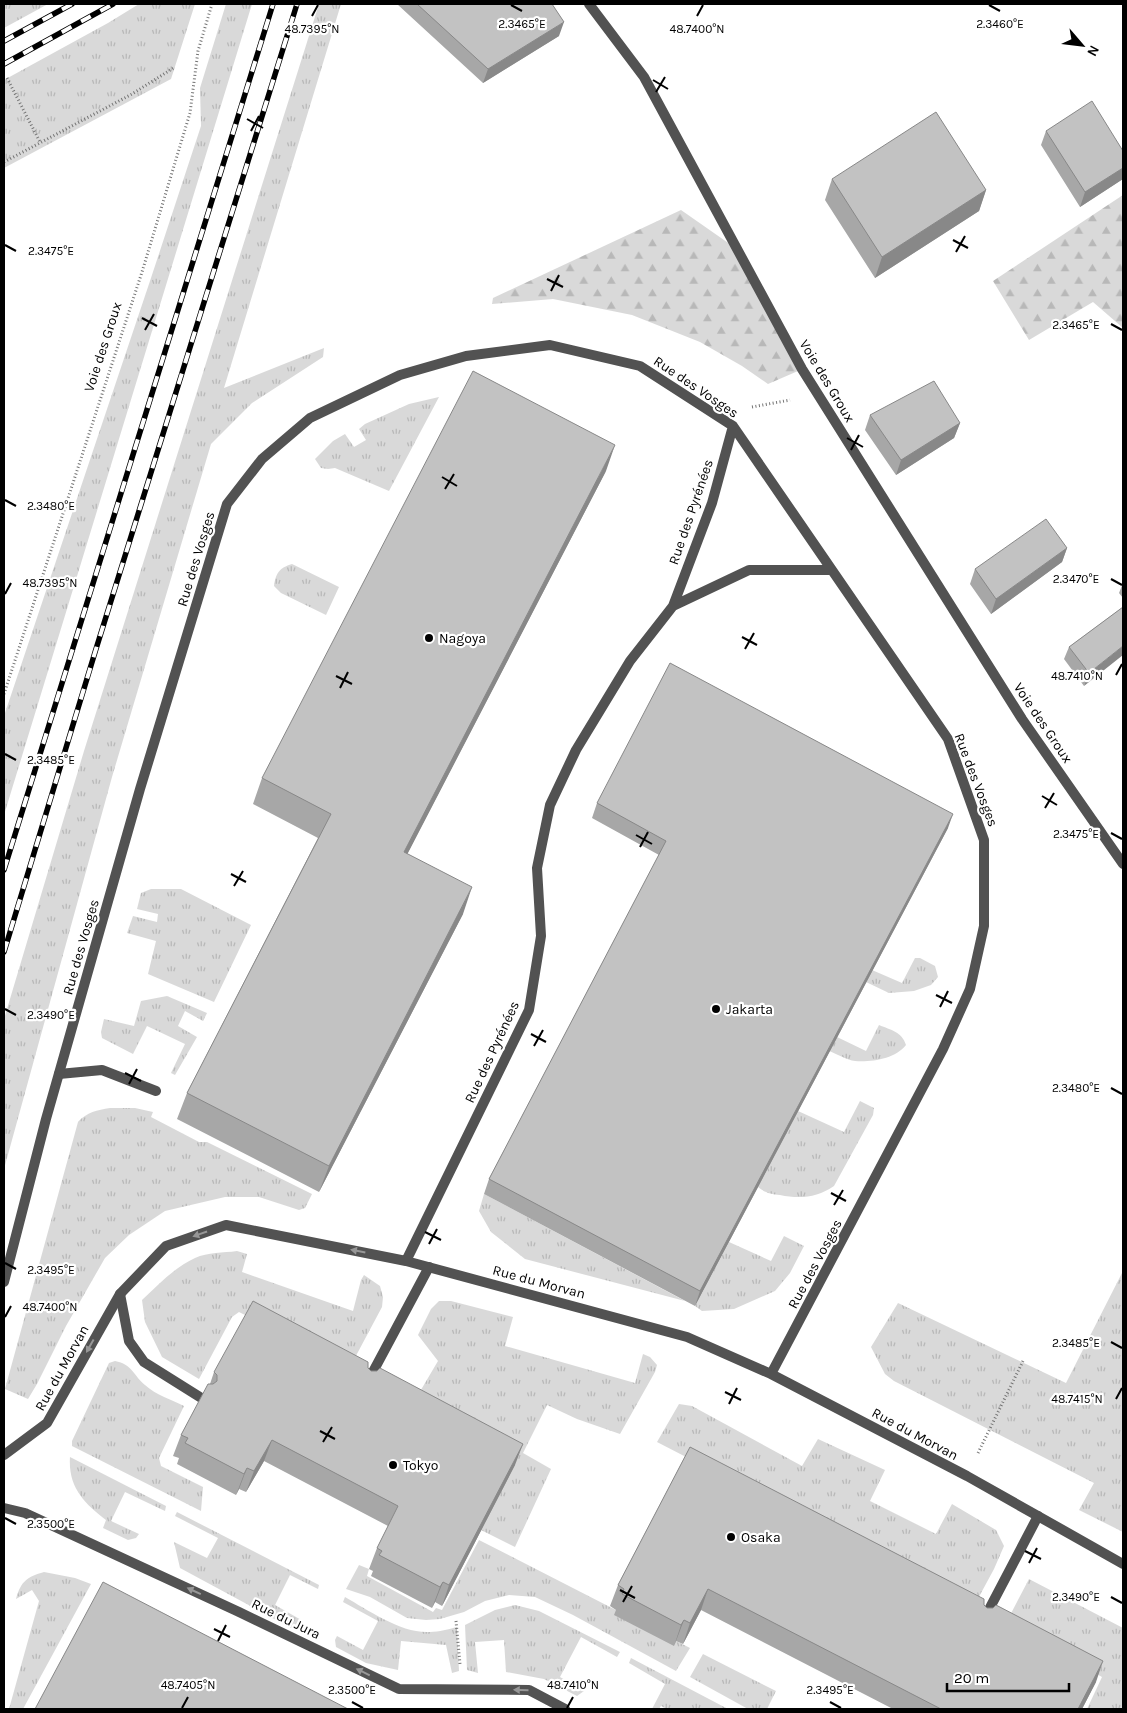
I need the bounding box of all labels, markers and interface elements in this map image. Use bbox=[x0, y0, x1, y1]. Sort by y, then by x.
text: 2.3465°E bbox=[498, 17, 546, 31]
text: 2.3460°E bbox=[976, 17, 1024, 31]
north arrow bbox=[1057, 20, 1107, 70]
text: 48.7395°N bbox=[285, 22, 339, 36]
text: 48.7400°N bbox=[669, 22, 725, 36]
text: N bbox=[1083, 42, 1103, 59]
text: 2.3475°E bbox=[28, 244, 74, 258]
street label: Voie des Groux bbox=[81, 300, 125, 394]
text: 2.3465°E bbox=[1052, 318, 1100, 332]
street label: Voie des Groux bbox=[796, 337, 858, 425]
street label: Rue des Vosges bbox=[650, 352, 742, 422]
street label: Rue des Pyrénées bbox=[665, 457, 717, 567]
text: 2.3480°E bbox=[27, 499, 75, 513]
street label: Rue des Vosges bbox=[173, 509, 219, 609]
text: 2.3470°E bbox=[1053, 572, 1099, 586]
text: 48.7395°N bbox=[23, 576, 77, 590]
place label: Nagoya bbox=[439, 630, 486, 647]
marker: Nagoya bbox=[423, 632, 435, 644]
text: 48.7410°N bbox=[1051, 669, 1103, 683]
street label: Voie des Groux bbox=[1010, 680, 1076, 766]
street label: Rue des Vosges bbox=[950, 731, 1002, 829]
text: 2.3485°E bbox=[27, 753, 75, 767]
text: 2.3475°E bbox=[1053, 827, 1099, 841]
street label: Rue des Vosges bbox=[59, 897, 103, 997]
street label: Rue des Pyrénées bbox=[461, 998, 523, 1106]
place label: Jakarta bbox=[726, 1001, 773, 1018]
marker: Jakarta bbox=[710, 1003, 722, 1015]
text: 2.3490°E bbox=[27, 1008, 75, 1022]
text: 2.3480°E bbox=[1052, 1081, 1100, 1095]
street label: Rue des Vosges bbox=[784, 1216, 846, 1312]
one-way arrow bbox=[192, 1230, 207, 1238]
one-way arrow bbox=[350, 1247, 366, 1255]
street label: Rue du Morvan bbox=[491, 1261, 587, 1303]
text: 2.3495°E bbox=[27, 1263, 75, 1277]
text: 48.7400°N bbox=[22, 1300, 78, 1314]
street label: Rue du Morvan bbox=[31, 1322, 93, 1414]
text: 2.3485°E bbox=[1052, 1336, 1100, 1350]
one-way arrow bbox=[86, 1340, 95, 1353]
text: 48.7415°N bbox=[1051, 1392, 1103, 1406]
street label: Rue du Morvan bbox=[869, 1404, 961, 1464]
place label: Tokyo bbox=[403, 1457, 438, 1474]
marker: Tokyo bbox=[387, 1459, 399, 1471]
text: 2.3500°E bbox=[27, 1517, 75, 1531]
place label: Osaka bbox=[741, 1529, 781, 1546]
marker: Osaka bbox=[725, 1531, 737, 1543]
one-way arrow bbox=[187, 1587, 201, 1595]
text: 2.3490°E bbox=[1052, 1590, 1100, 1604]
street label: Rue du Jura bbox=[249, 1595, 323, 1643]
scale bar bbox=[947, 1660, 1070, 1692]
one-way arrow bbox=[356, 1667, 370, 1675]
text: 20 m bbox=[954, 1669, 989, 1687]
text: 48.7405°N bbox=[161, 1678, 215, 1692]
text: 48.7410°N bbox=[547, 1678, 599, 1692]
text: 2.3500°E bbox=[328, 1683, 376, 1697]
text: 2.3495°E bbox=[806, 1683, 854, 1697]
one-way arrow bbox=[513, 1686, 529, 1694]

